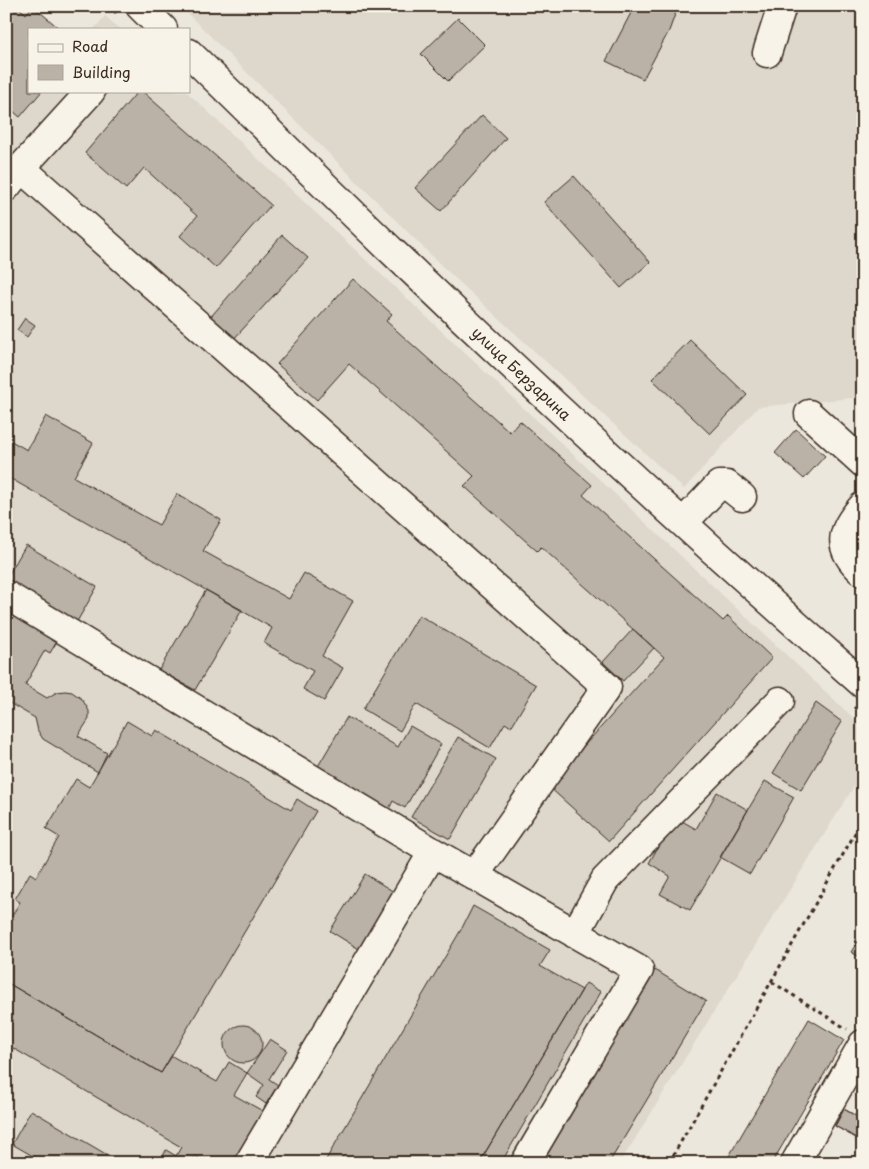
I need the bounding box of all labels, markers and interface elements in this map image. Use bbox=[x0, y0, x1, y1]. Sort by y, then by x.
legend bbox=[28, 28, 190, 92]
text: Road bbox=[72, 34, 108, 57]
text: Building bbox=[72, 60, 131, 83]
street label: улица Берзарина bbox=[467, 321, 577, 426]

